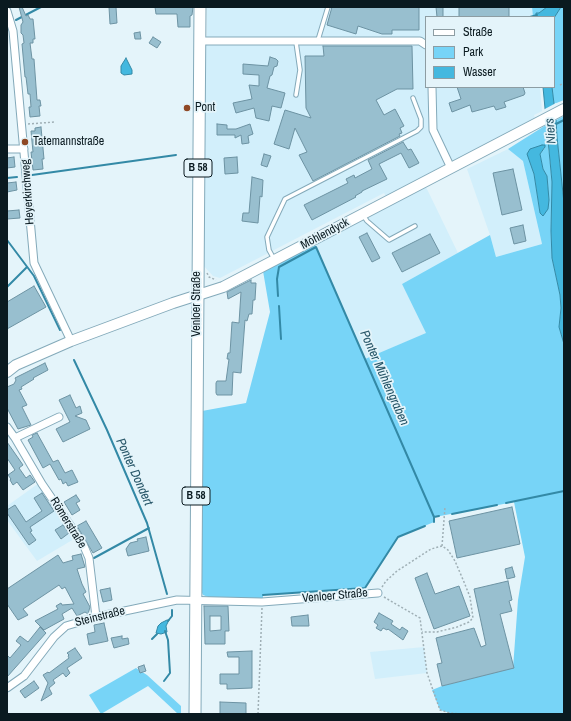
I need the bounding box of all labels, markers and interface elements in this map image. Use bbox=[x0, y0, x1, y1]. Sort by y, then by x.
legend bbox=[425, 16, 555, 88]
text: Straße bbox=[463, 24, 493, 40]
text: Park bbox=[463, 44, 483, 60]
text: Wasser bbox=[463, 64, 496, 80]
place label: Pont bbox=[195, 101, 215, 115]
marker: Pont bbox=[182, 103, 192, 113]
water label: Niers bbox=[542, 118, 560, 144]
place label: Tatemannstraße bbox=[33, 135, 104, 149]
marker: Tatemannstraße bbox=[20, 137, 30, 147]
street label: Heyerkirchweg bbox=[19, 159, 37, 225]
road number: B 58 bbox=[184, 159, 212, 177]
street label: Möhlendyck bbox=[298, 215, 352, 253]
street label: Venloer Straße bbox=[190, 271, 204, 337]
water label: Ponter Mühlengraben bbox=[356, 328, 412, 428]
water label: Ponter Dondert bbox=[112, 436, 156, 508]
road number: B 58 bbox=[182, 487, 210, 505]
street label: Römerstraße bbox=[47, 495, 89, 551]
street label: Venloer Straße bbox=[302, 586, 368, 606]
street label: Steinstraße bbox=[74, 604, 126, 630]

